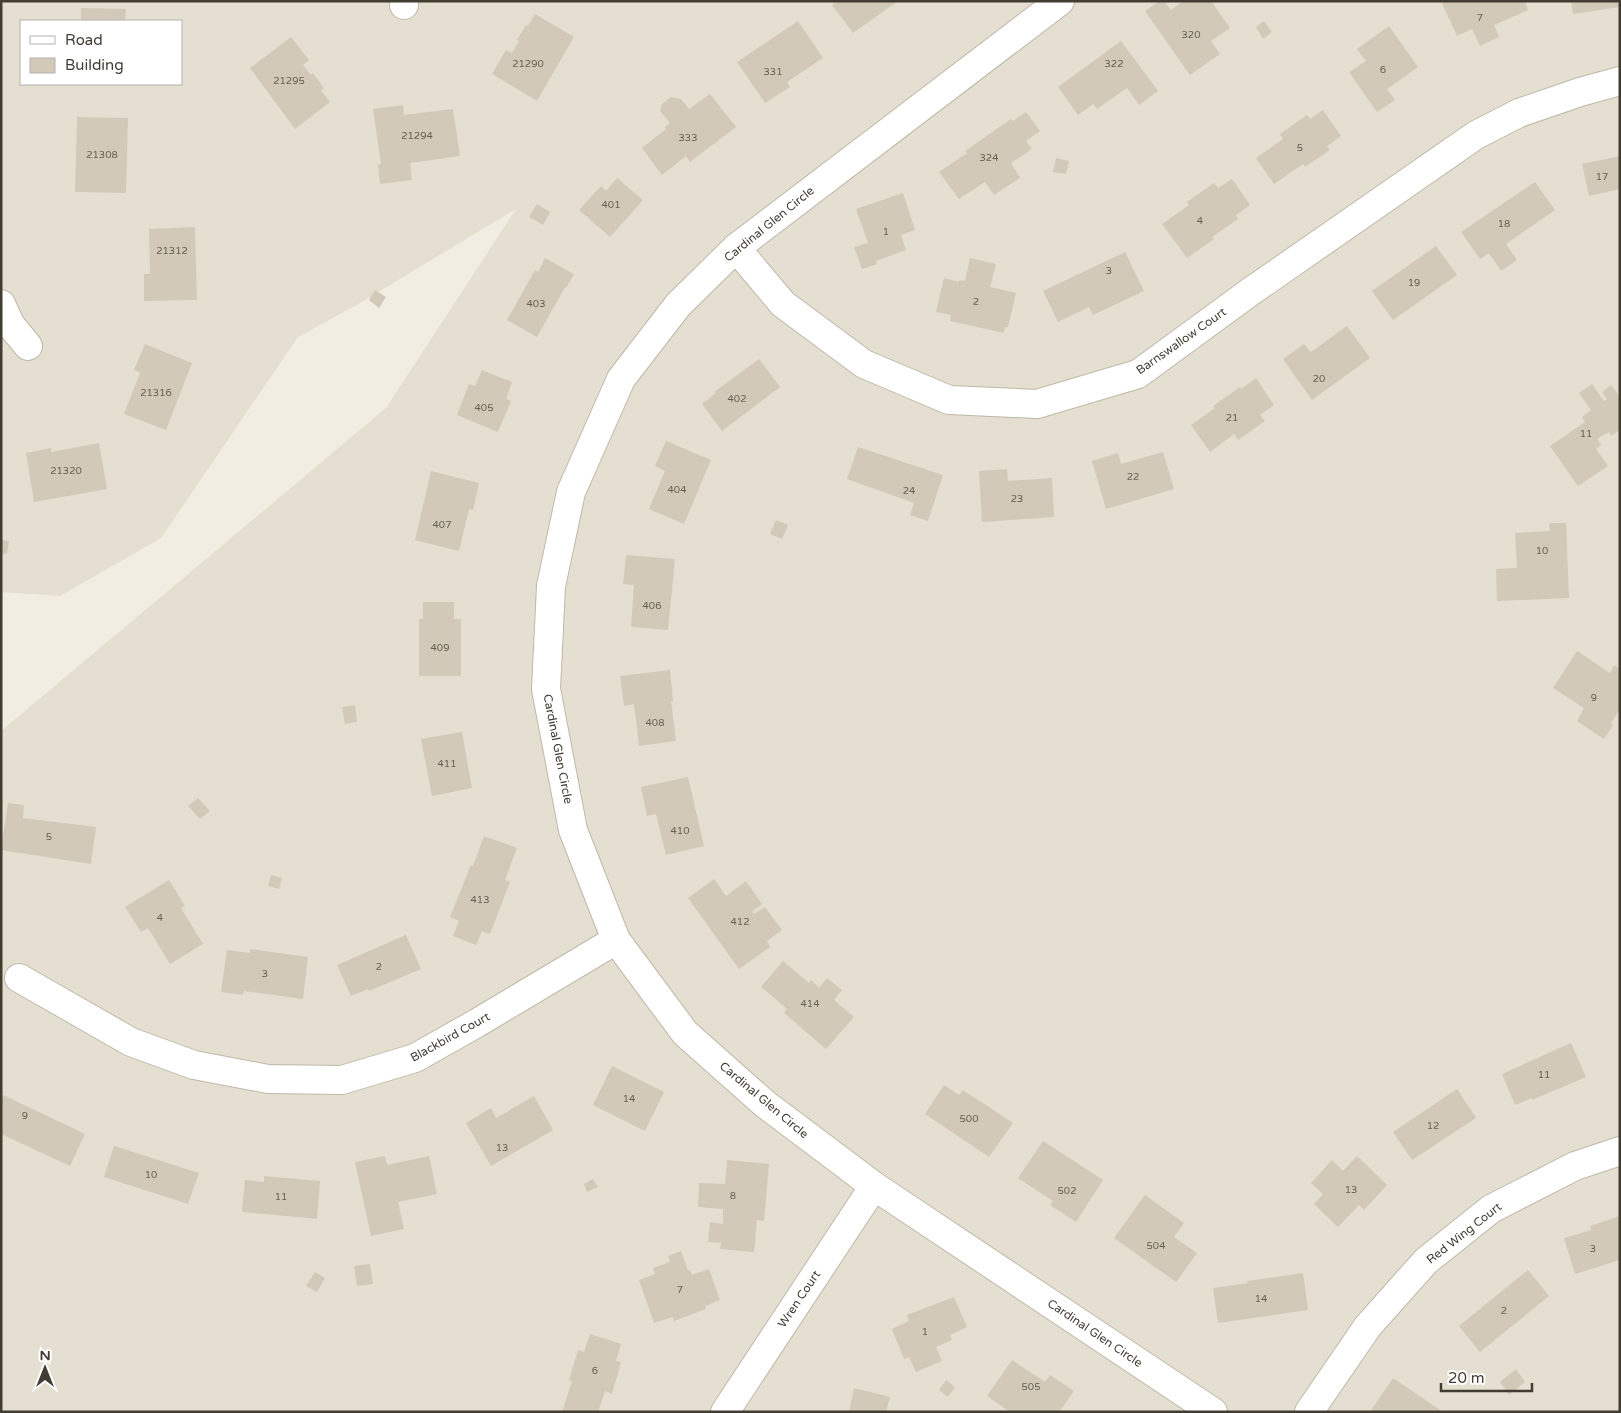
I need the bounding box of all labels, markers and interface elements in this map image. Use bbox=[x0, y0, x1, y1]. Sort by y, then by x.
house number: 7 bbox=[1477, 12, 1483, 24]
legend bbox=[20, 20, 182, 85]
house number: 320 bbox=[1182, 29, 1200, 41]
text: Road bbox=[65, 31, 103, 49]
text: Building bbox=[65, 56, 124, 74]
house number: 21290 bbox=[512, 58, 544, 70]
house number: 322 bbox=[1105, 58, 1123, 70]
house number: 6 bbox=[1380, 64, 1386, 76]
house number: 331 bbox=[764, 66, 782, 78]
house number: 21295 bbox=[273, 75, 305, 87]
house number: 21294 bbox=[401, 130, 433, 142]
house number: 333 bbox=[679, 132, 697, 144]
house number: 5 bbox=[1297, 142, 1303, 154]
house number: 21308 bbox=[86, 149, 118, 161]
house number: 324 bbox=[980, 152, 998, 164]
house number: 17 bbox=[1596, 171, 1608, 183]
street label: Cardinal Glen Circle bbox=[721, 183, 817, 265]
house number: 401 bbox=[602, 199, 620, 211]
house number: 4 bbox=[1197, 215, 1203, 227]
house number: 18 bbox=[1498, 218, 1510, 230]
house number: 1 bbox=[883, 226, 889, 238]
house number: 21312 bbox=[156, 245, 188, 257]
house number: 3 bbox=[1106, 265, 1112, 277]
house number: 19 bbox=[1408, 277, 1420, 289]
house number: 2 bbox=[973, 296, 979, 308]
house number: 403 bbox=[527, 298, 545, 310]
street label: Barnswallow Court bbox=[1133, 304, 1229, 377]
house number: 20 bbox=[1313, 373, 1325, 385]
house number: 21316 bbox=[140, 387, 172, 399]
house number: 402 bbox=[728, 393, 746, 405]
house number: 405 bbox=[475, 402, 493, 414]
house number: 21 bbox=[1226, 412, 1238, 424]
house number: 11 bbox=[1580, 428, 1592, 440]
house number: 21320 bbox=[50, 465, 82, 477]
house number: 22 bbox=[1127, 471, 1139, 483]
house number: 404 bbox=[668, 484, 686, 496]
house number: 24 bbox=[903, 485, 915, 497]
house number: 23 bbox=[1011, 493, 1023, 505]
house number: 407 bbox=[433, 519, 451, 531]
house number: 10 bbox=[1536, 545, 1548, 557]
house number: 406 bbox=[643, 600, 661, 612]
house number: 409 bbox=[431, 642, 449, 654]
house number: 9 bbox=[1591, 692, 1597, 704]
street label: Cardinal Glen Circle bbox=[540, 693, 576, 805]
house number: 408 bbox=[646, 717, 664, 729]
house number: 411 bbox=[438, 758, 456, 770]
house number: 410 bbox=[671, 825, 689, 837]
house number: 5 bbox=[46, 831, 52, 843]
house number: 413 bbox=[471, 894, 489, 906]
house number: 4 bbox=[157, 912, 163, 924]
house number: 412 bbox=[731, 916, 749, 928]
house number: 2 bbox=[376, 961, 382, 973]
house number: 3 bbox=[262, 968, 268, 980]
house number: 414 bbox=[801, 998, 819, 1010]
street label: Blackbird Court bbox=[408, 1009, 492, 1065]
street label: Cardinal Glen Circle bbox=[717, 1059, 811, 1141]
house number: 11 bbox=[1538, 1069, 1550, 1081]
house number: 14 bbox=[623, 1093, 635, 1105]
house number: 9 bbox=[22, 1110, 28, 1122]
house number: 500 bbox=[960, 1113, 978, 1125]
house number: 12 bbox=[1427, 1120, 1439, 1132]
house number: 13 bbox=[496, 1142, 508, 1154]
house number: 10 bbox=[145, 1169, 157, 1181]
house number: 13 bbox=[1345, 1184, 1357, 1196]
house number: 502 bbox=[1058, 1185, 1076, 1197]
house number: 8 bbox=[730, 1190, 736, 1202]
house number: 11 bbox=[275, 1191, 287, 1203]
street label: Red Wing Court bbox=[1424, 1199, 1504, 1267]
house number: 504 bbox=[1147, 1240, 1165, 1252]
house number: 3 bbox=[1590, 1243, 1596, 1255]
street label: Wren Court bbox=[775, 1268, 823, 1330]
house number: 7 bbox=[677, 1284, 683, 1296]
house number: 14 bbox=[1255, 1293, 1267, 1305]
street label: Cardinal Glen Circle bbox=[1045, 1296, 1145, 1370]
house number: 2 bbox=[1501, 1305, 1507, 1317]
house number: 1 bbox=[922, 1326, 928, 1338]
north arrow bbox=[20, 1343, 70, 1393]
text: N bbox=[39, 1347, 51, 1364]
scale bar bbox=[1441, 1360, 1532, 1392]
house number: 6 bbox=[592, 1365, 598, 1377]
text: 20 m bbox=[1448, 1369, 1485, 1387]
house number: 505 bbox=[1022, 1381, 1040, 1393]

